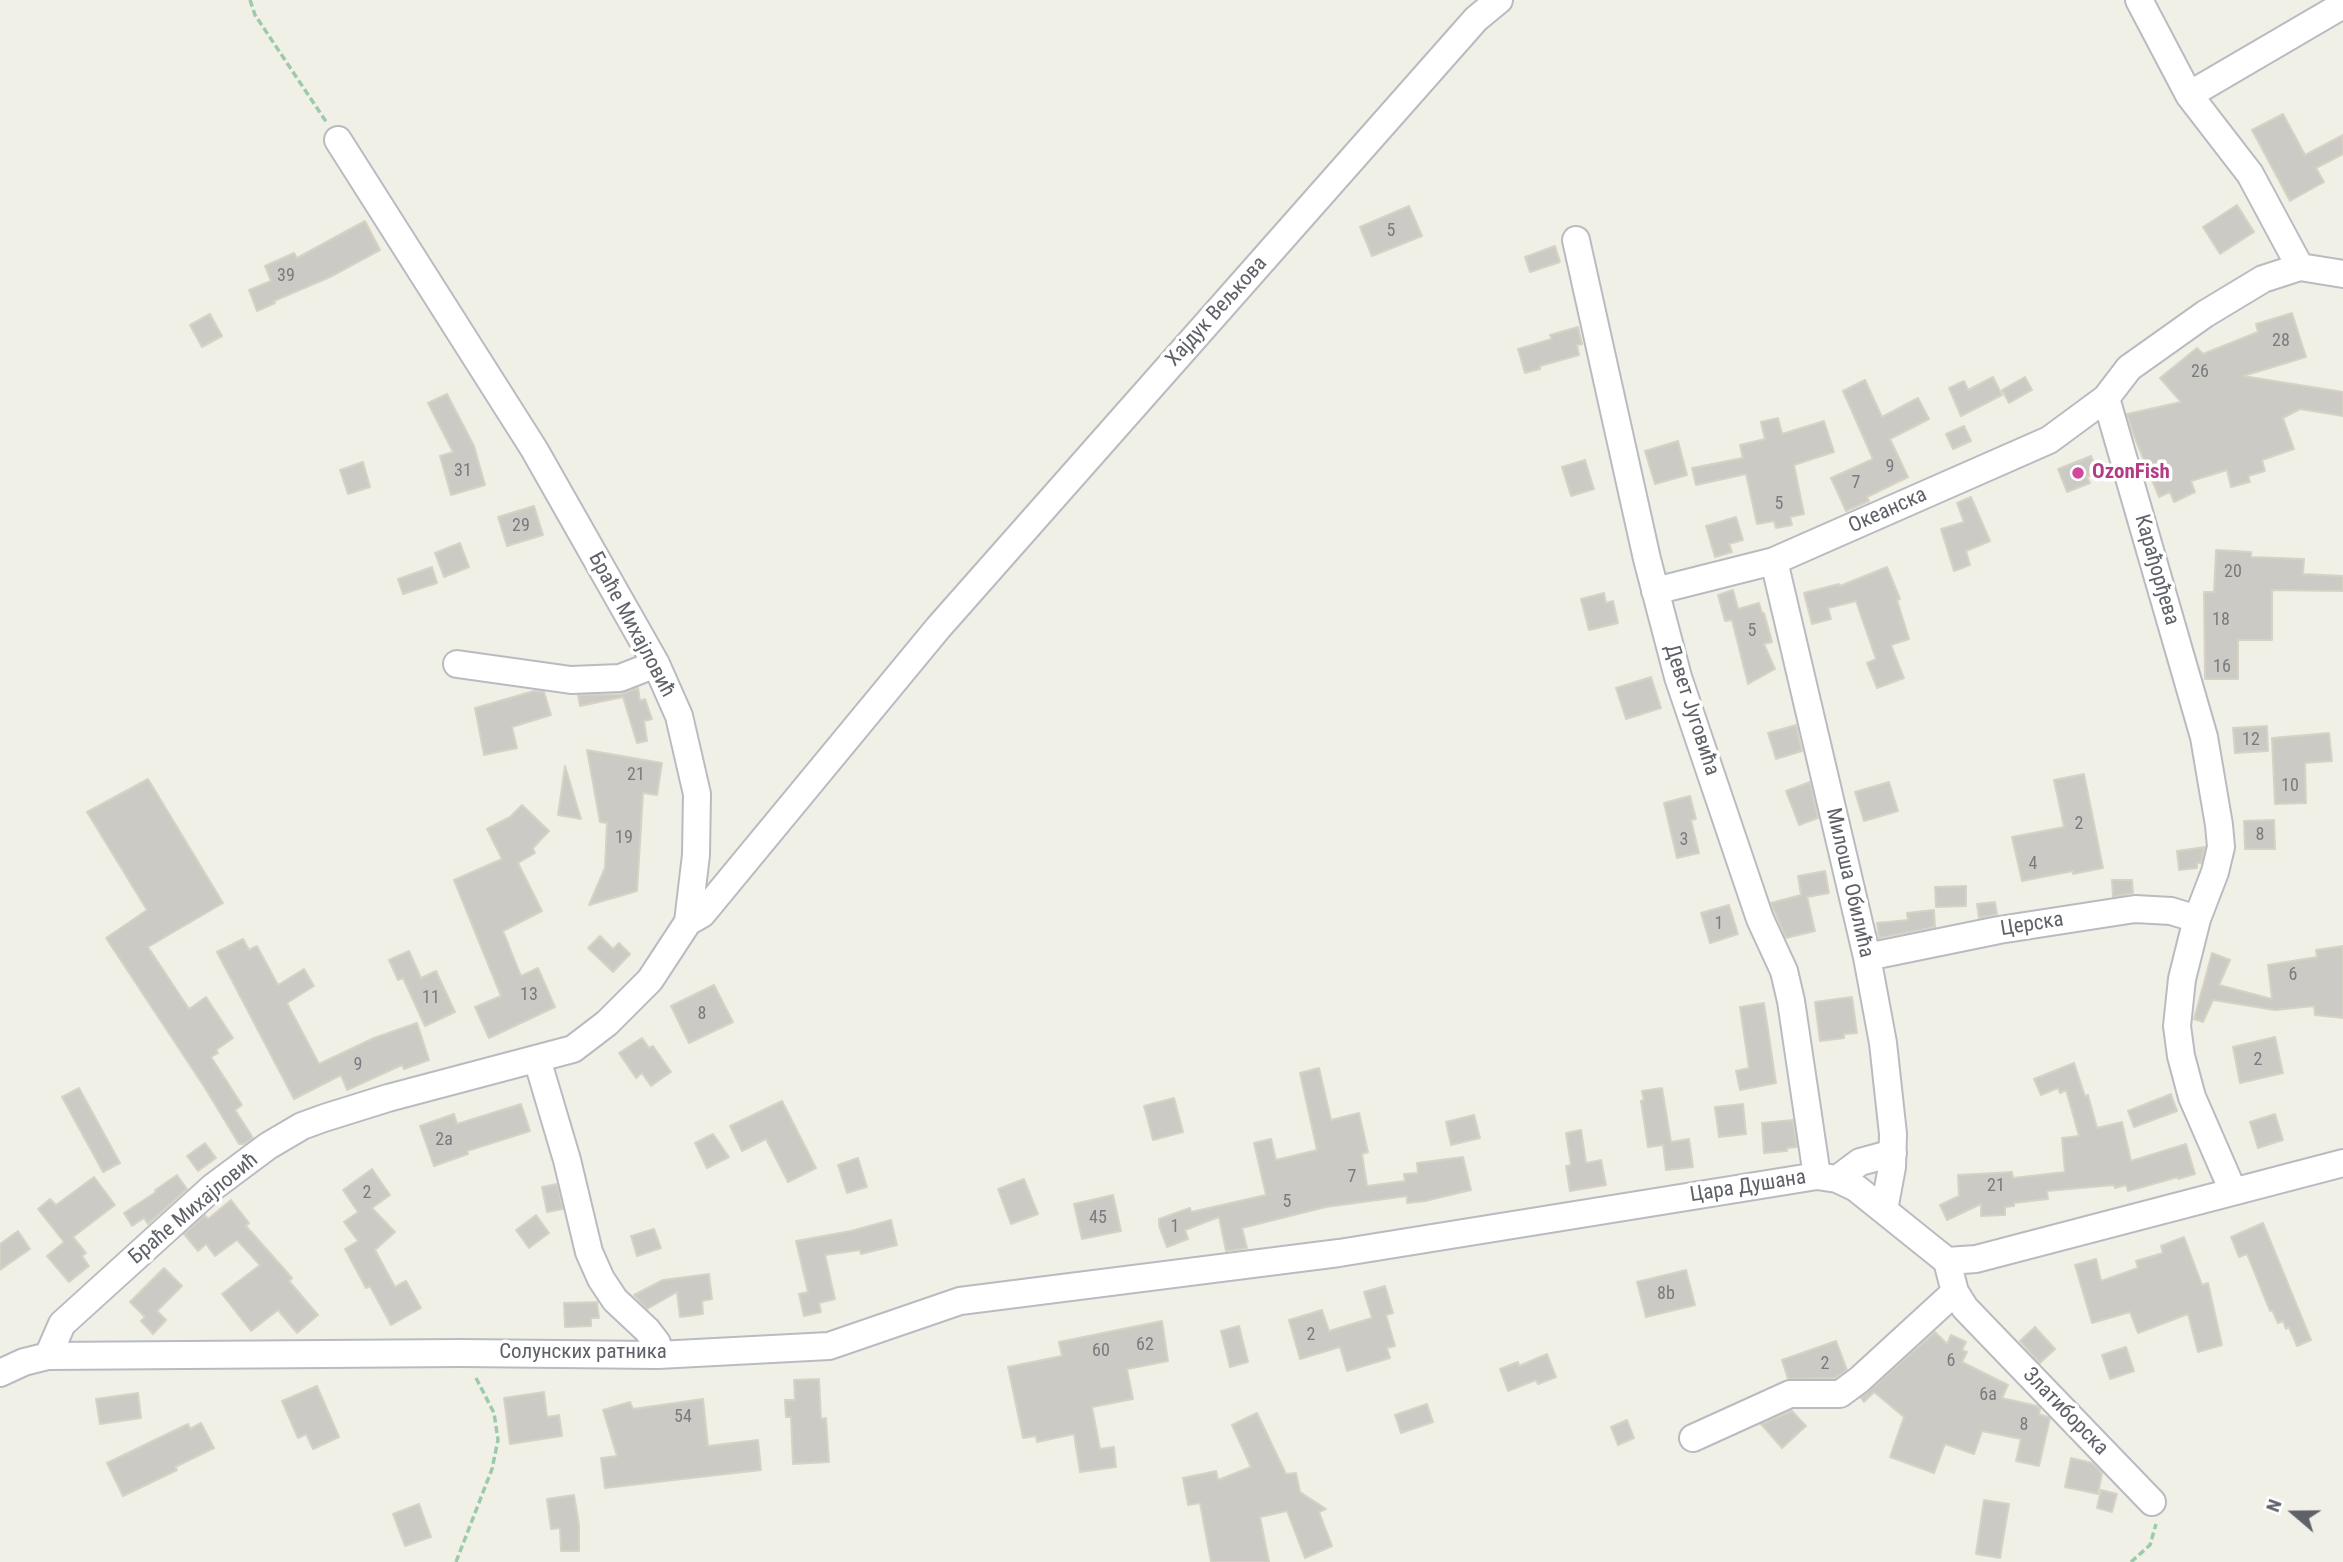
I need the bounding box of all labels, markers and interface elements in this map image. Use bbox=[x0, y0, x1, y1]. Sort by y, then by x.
house number: 5 bbox=[1387, 220, 1395, 242]
street label: Хајдук Вељкова bbox=[1161, 252, 1273, 372]
house number: 39 bbox=[277, 265, 295, 287]
house number: 28 bbox=[2272, 330, 2290, 352]
house number: 26 bbox=[2191, 361, 2209, 383]
house number: 9 bbox=[1886, 456, 1894, 478]
house number: 31 bbox=[454, 460, 472, 482]
place label: OzonFish bbox=[2092, 460, 2170, 486]
marker: OzonFish bbox=[2070, 465, 2086, 481]
house number: 7 bbox=[1852, 472, 1860, 494]
street label: Океанска bbox=[1845, 483, 1931, 539]
house number: 5 bbox=[1775, 493, 1783, 515]
street label: Карађорђева bbox=[2128, 512, 2184, 628]
house number: 29 bbox=[512, 515, 530, 537]
street label: Браће Михајловић bbox=[582, 548, 680, 702]
house number: 20 bbox=[2224, 561, 2242, 583]
house number: 18 bbox=[2212, 609, 2230, 631]
house number: 5 bbox=[1748, 620, 1756, 642]
street label: Девет Југовића bbox=[1658, 641, 1724, 779]
house number: 16 bbox=[2213, 656, 2231, 678]
house number: 12 bbox=[2242, 729, 2260, 751]
house number: 21 bbox=[627, 764, 645, 786]
house number: 10 bbox=[2281, 775, 2299, 797]
street label: Милоша Обилића bbox=[1820, 806, 1878, 960]
house number: 2 bbox=[2075, 813, 2083, 835]
house number: 8 bbox=[2256, 824, 2264, 846]
house number: 19 bbox=[615, 827, 633, 849]
house number: 3 bbox=[1680, 829, 1688, 851]
house number: 4 bbox=[2029, 853, 2037, 875]
street label: Церска bbox=[1999, 908, 2065, 942]
house number: 1 bbox=[1715, 913, 1723, 935]
house number: 6 bbox=[2289, 964, 2297, 986]
house number: 13 bbox=[520, 984, 538, 1006]
house number: 11 bbox=[422, 987, 440, 1009]
house number: 8 bbox=[698, 1003, 706, 1025]
house number: 2 bbox=[2254, 1049, 2262, 1071]
house number: 9 bbox=[354, 1054, 362, 1076]
house number: 2a bbox=[435, 1129, 453, 1151]
street label: Браће Михајловић bbox=[124, 1148, 264, 1270]
street label: Цара Душана bbox=[1688, 1165, 1808, 1209]
house number: 7 bbox=[1348, 1166, 1356, 1188]
house number: 21 bbox=[1987, 1175, 2005, 1197]
house number: 2 bbox=[363, 1182, 371, 1204]
house number: 5 bbox=[1283, 1191, 1291, 1213]
house number: 45 bbox=[1089, 1207, 1107, 1229]
house number: 1 bbox=[1171, 1216, 1179, 1238]
house number: 8b bbox=[1657, 1283, 1675, 1305]
house number: 2 bbox=[1307, 1324, 1315, 1346]
house number: 62 bbox=[1136, 1334, 1154, 1356]
street label: Солунских ратника bbox=[499, 1340, 667, 1366]
house number: 60 bbox=[1092, 1340, 1110, 1362]
house number: 6 bbox=[1947, 1350, 1955, 1372]
house number: 2 bbox=[1821, 1353, 1829, 1375]
street label: Златиборска bbox=[2017, 1363, 2113, 1461]
house number: 6a bbox=[1979, 1384, 1997, 1406]
house number: 54 bbox=[674, 1406, 692, 1428]
house number: 8 bbox=[2020, 1414, 2028, 1436]
north arrow bbox=[2259, 1478, 2329, 1548]
text: N bbox=[2261, 1496, 2287, 1515]

